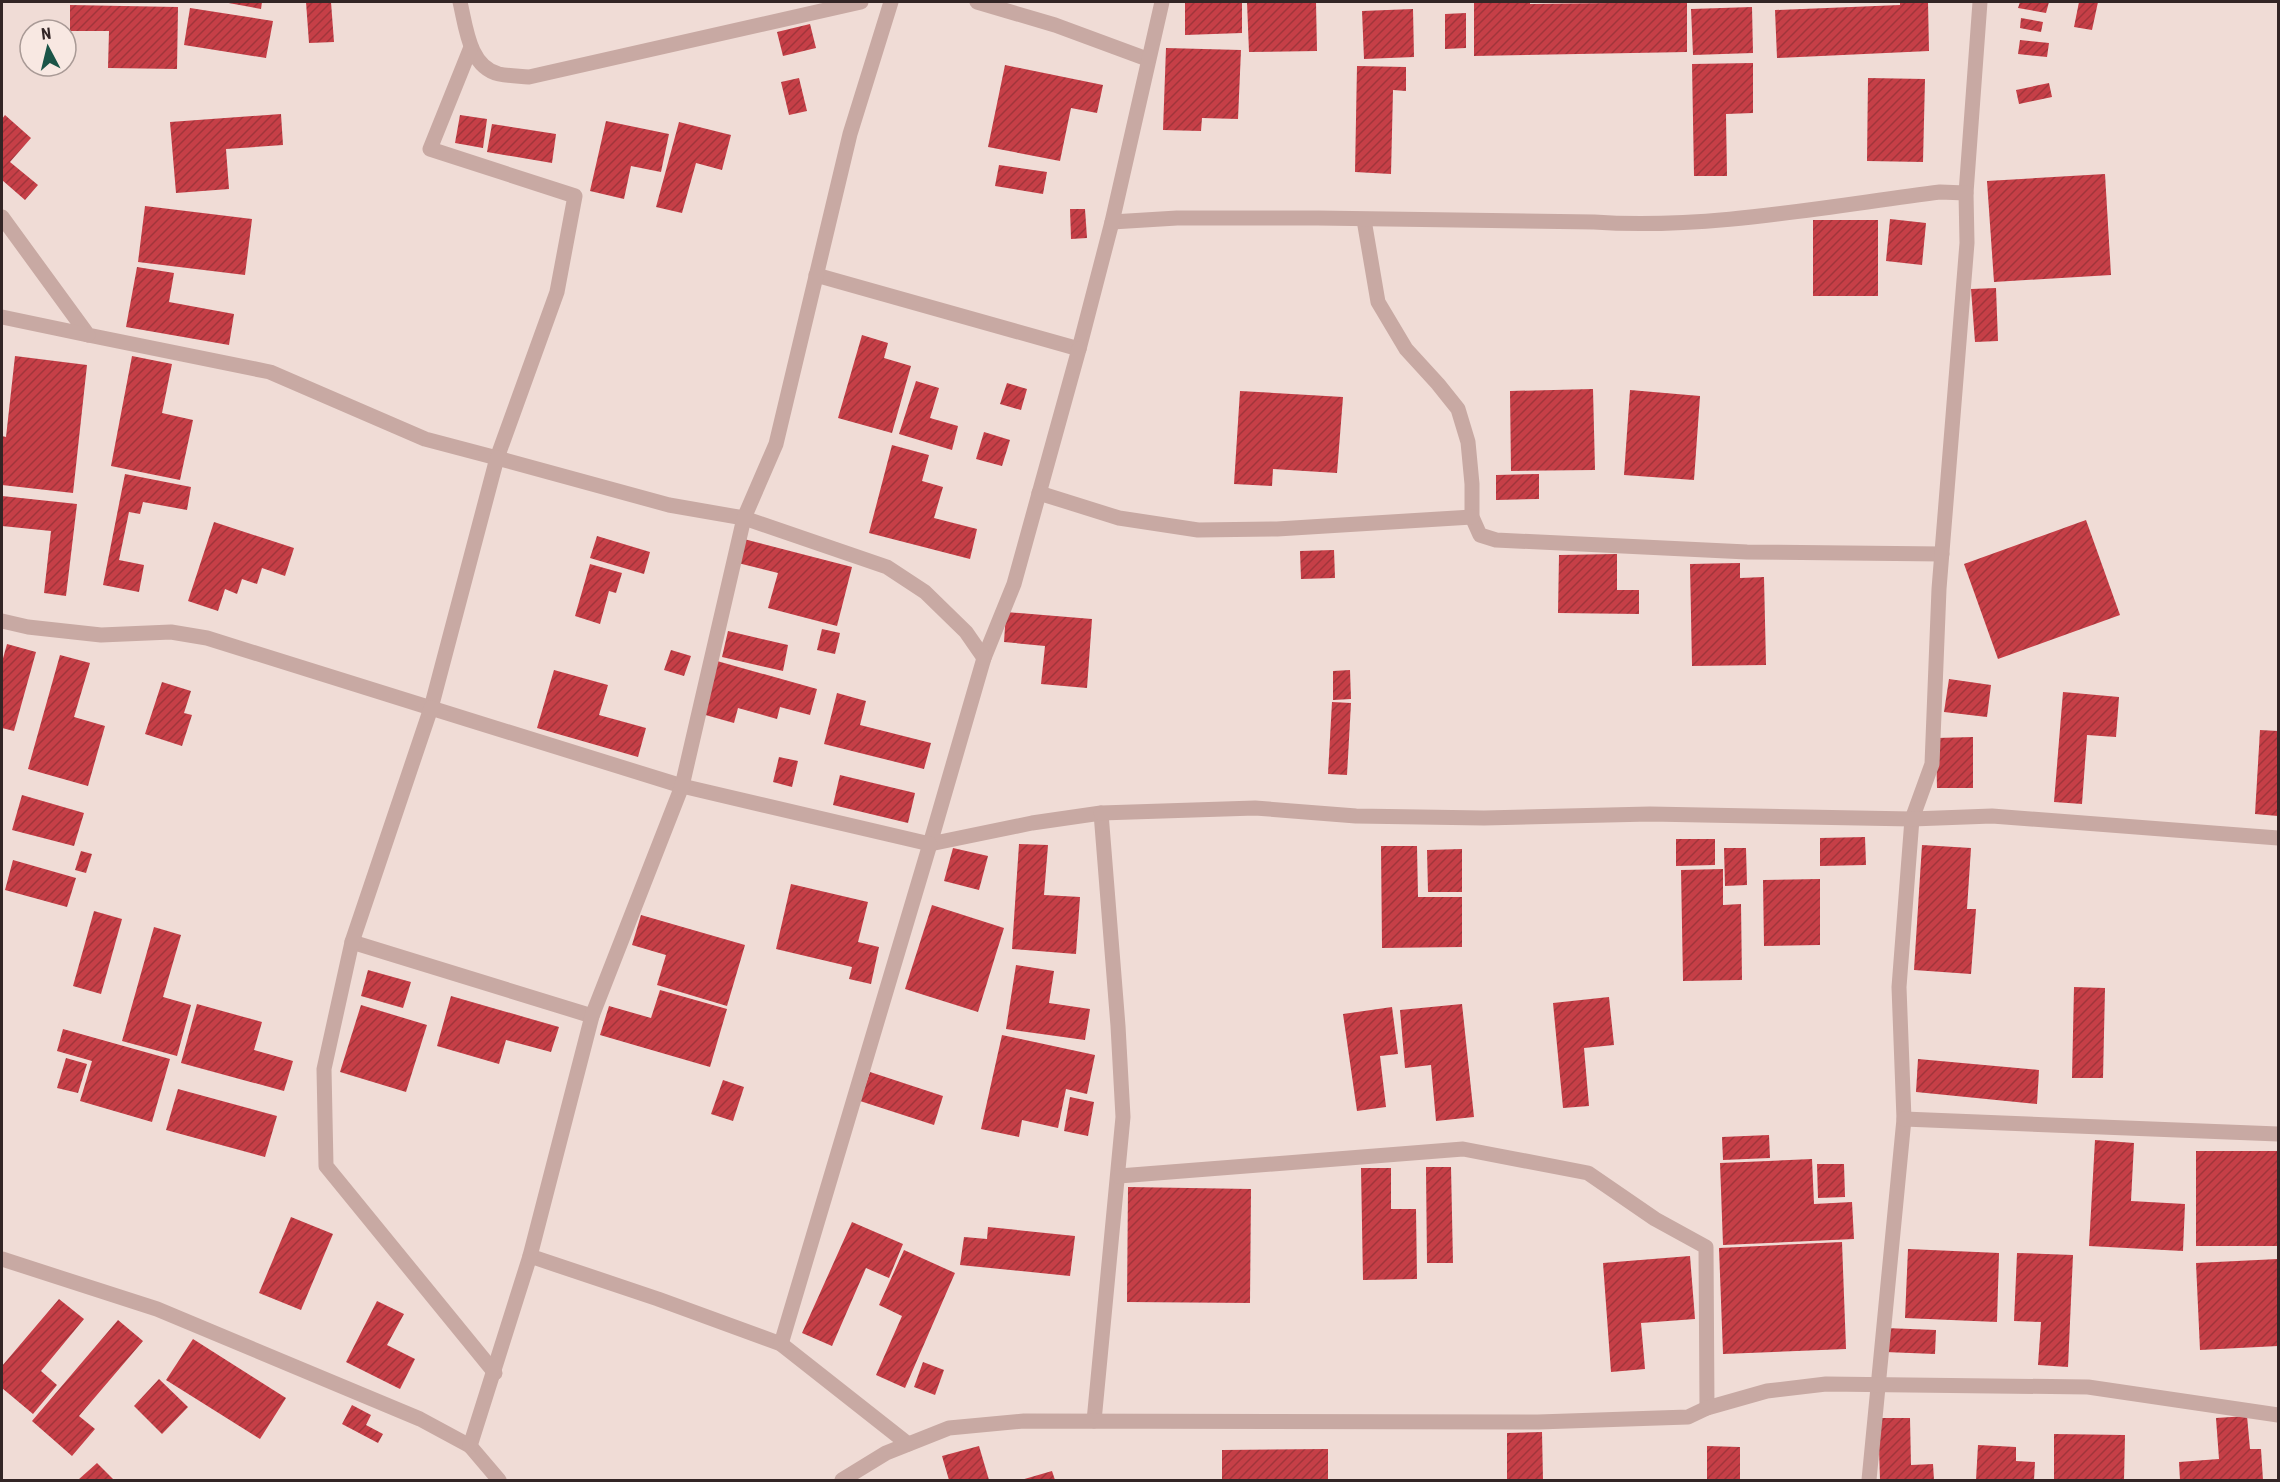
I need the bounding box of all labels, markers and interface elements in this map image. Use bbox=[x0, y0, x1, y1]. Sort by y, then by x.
north arrow bbox=[18, 18, 78, 78]
text: N bbox=[40, 24, 52, 44]

